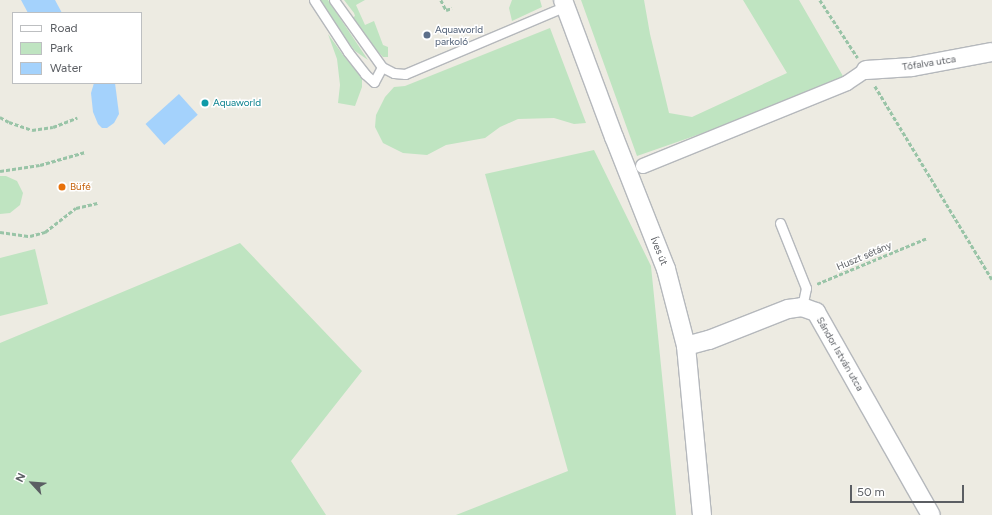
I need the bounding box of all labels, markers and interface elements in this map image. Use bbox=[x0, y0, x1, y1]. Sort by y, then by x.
legend bbox=[12, 12, 142, 84]
text: Road bbox=[50, 21, 78, 35]
place label: Aquaworld parkoló bbox=[435, 23, 483, 46]
marker: Aquaworld parkoló bbox=[422, 30, 432, 40]
text: Park bbox=[50, 41, 73, 55]
street label: Tófalva utca bbox=[901, 53, 957, 73]
text: Water bbox=[50, 61, 82, 75]
place label: Aquaworld bbox=[213, 97, 261, 109]
marker: Aquaworld bbox=[200, 98, 210, 108]
place label: Büfé bbox=[70, 181, 91, 193]
marker: Büfé bbox=[57, 182, 67, 192]
street label: Íves út bbox=[648, 235, 670, 267]
street label: Huszt sétány bbox=[835, 239, 893, 273]
street label: Sándor István utca bbox=[814, 315, 866, 393]
north arrow bbox=[12, 463, 52, 503]
text: N bbox=[13, 471, 28, 484]
scale bar bbox=[852, 477, 966, 503]
text: 50 m bbox=[857, 485, 885, 499]

